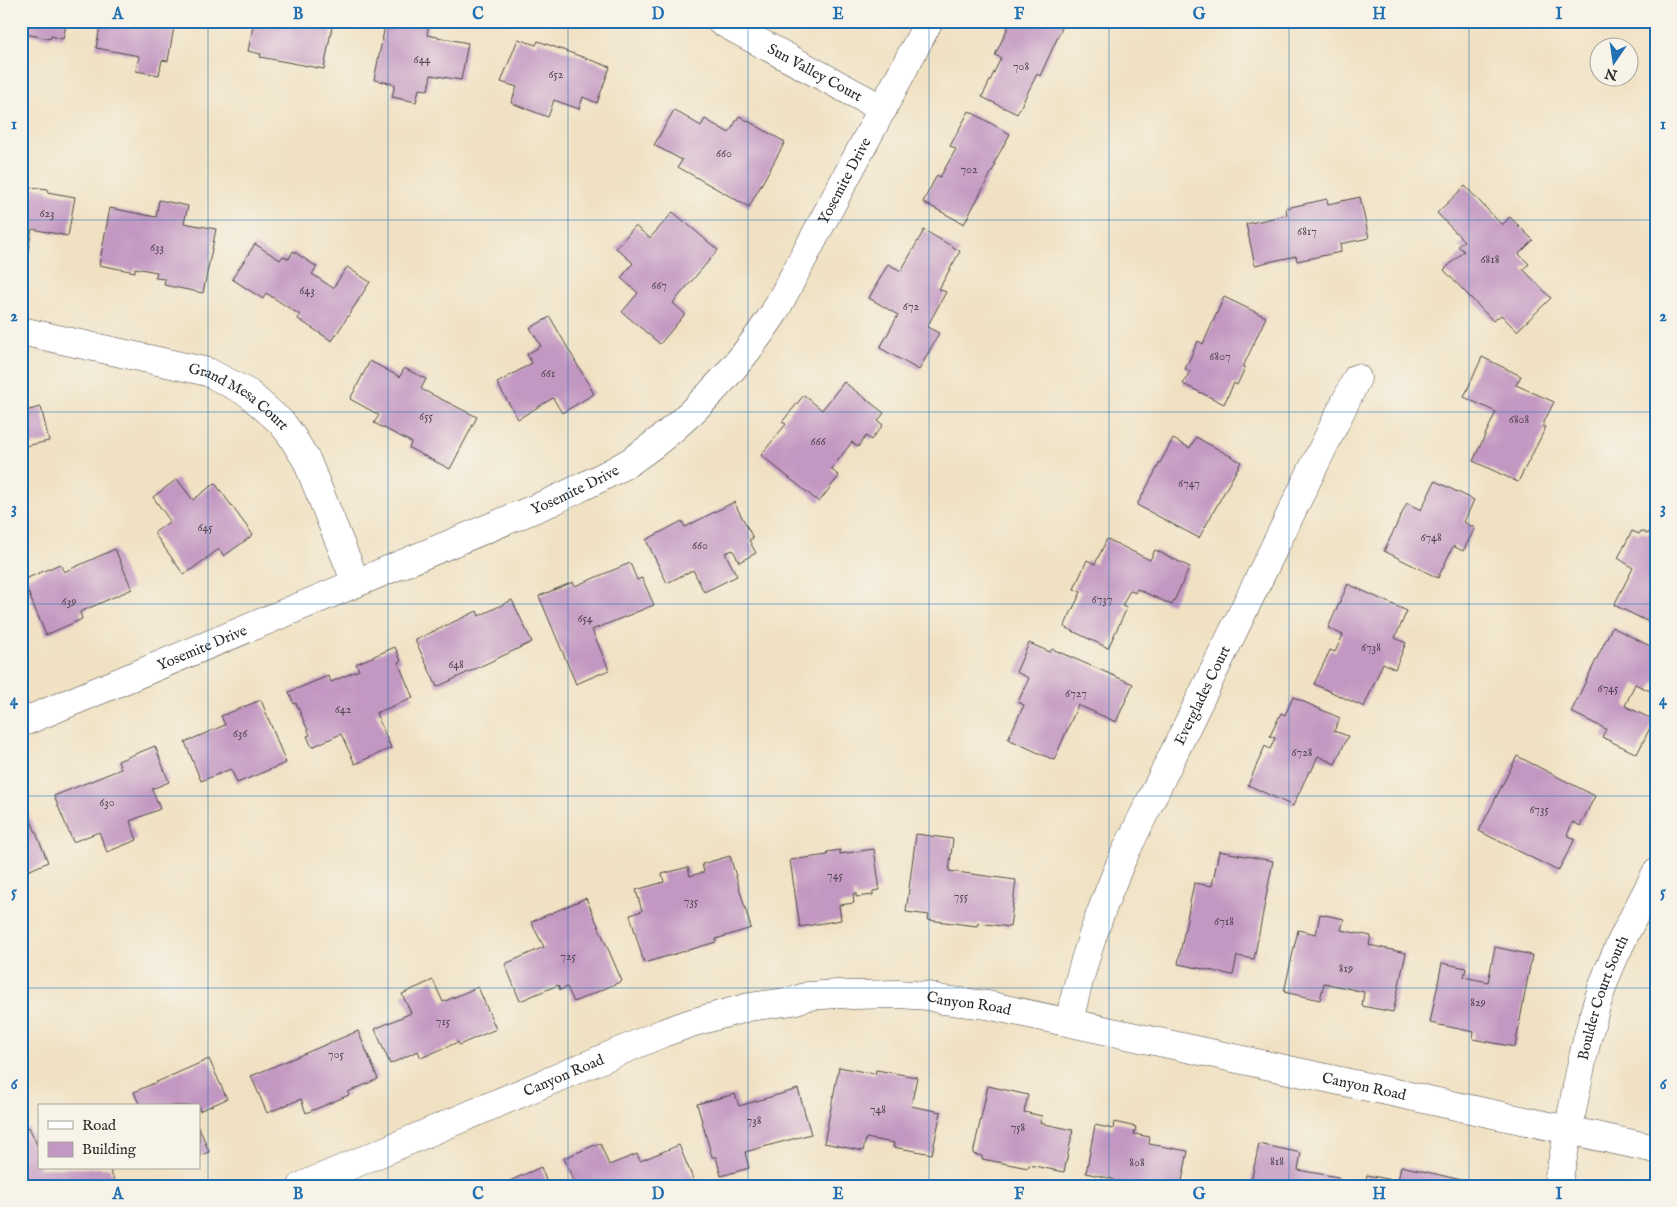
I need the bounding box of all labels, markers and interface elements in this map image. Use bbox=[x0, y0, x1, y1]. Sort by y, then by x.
text: A bbox=[112, 5, 125, 25]
text: B bbox=[293, 5, 304, 25]
text: C bbox=[472, 5, 484, 25]
text: D bbox=[652, 5, 665, 25]
text: E bbox=[832, 5, 844, 25]
text: F bbox=[1014, 5, 1025, 25]
text: G bbox=[1193, 5, 1206, 25]
text: H bbox=[1372, 5, 1386, 25]
text: I bbox=[1556, 5, 1563, 25]
north arrow bbox=[1590, 38, 1640, 88]
street label: Sun Valley Court bbox=[764, 39, 866, 106]
house number: 644 bbox=[414, 52, 431, 67]
house number: 708 bbox=[1013, 59, 1029, 74]
text: N bbox=[1603, 64, 1620, 84]
house number: 652 bbox=[549, 67, 564, 82]
text: 1 bbox=[11, 115, 17, 135]
text: 1 bbox=[1660, 115, 1666, 135]
street label: Yosemite Drive bbox=[814, 134, 875, 228]
house number: 660 bbox=[716, 146, 732, 161]
house number: 702 bbox=[960, 162, 978, 177]
house number: 623 bbox=[39, 206, 55, 221]
house number: 6817 bbox=[1297, 224, 1317, 239]
house number: 633 bbox=[150, 240, 164, 255]
house number: 6818 bbox=[1481, 252, 1500, 267]
house number: 667 bbox=[651, 278, 667, 293]
house number: 643 bbox=[299, 283, 315, 298]
house number: 672 bbox=[903, 299, 920, 314]
text: 2 bbox=[10, 307, 18, 327]
text: 2 bbox=[1659, 307, 1667, 327]
house number: 6807 bbox=[1209, 349, 1231, 364]
street label: Grand Mesa Court bbox=[187, 359, 293, 434]
house number: 661 bbox=[541, 366, 555, 381]
house number: 655 bbox=[419, 409, 434, 424]
house number: 6808 bbox=[1509, 412, 1529, 427]
house number: 666 bbox=[810, 434, 827, 449]
street label: Yosemite Drive bbox=[528, 461, 623, 519]
house number: 6747 bbox=[1178, 476, 1200, 491]
text: 3 bbox=[11, 499, 17, 519]
text: 3 bbox=[1660, 499, 1666, 519]
house number: 645 bbox=[197, 520, 213, 535]
house number: 6748 bbox=[1420, 530, 1442, 545]
house number: 660 bbox=[692, 538, 708, 553]
house number: 6737 bbox=[1092, 592, 1112, 607]
house number: 639 bbox=[62, 594, 76, 609]
house number: 654 bbox=[577, 611, 593, 626]
street label: Yosemite Drive bbox=[154, 621, 250, 675]
house number: 6738 bbox=[1361, 640, 1381, 655]
street label: Everglades Court bbox=[1170, 642, 1235, 748]
house number: 648 bbox=[448, 657, 464, 672]
house number: 6745 bbox=[1598, 681, 1619, 696]
house number: 6727 bbox=[1065, 686, 1087, 701]
text: 4 bbox=[10, 691, 19, 711]
text: 4 bbox=[1659, 691, 1668, 711]
house number: 642 bbox=[335, 702, 352, 717]
house number: 636 bbox=[233, 726, 248, 741]
house number: 6728 bbox=[1291, 745, 1313, 760]
house number: 630 bbox=[99, 795, 115, 810]
house number: 6735 bbox=[1529, 802, 1549, 817]
house number: 745 bbox=[827, 868, 844, 883]
text: 5 bbox=[11, 883, 17, 903]
text: 5 bbox=[1660, 883, 1666, 903]
house number: 755 bbox=[954, 889, 969, 904]
house number: 735 bbox=[684, 894, 699, 909]
house number: 6718 bbox=[1214, 914, 1234, 929]
street label: Boulder Court South bbox=[1574, 932, 1633, 1062]
house number: 725 bbox=[560, 949, 576, 964]
house number: 819 bbox=[1339, 961, 1353, 976]
street label: Canyon Road bbox=[924, 987, 1014, 1020]
house number: 829 bbox=[1470, 995, 1486, 1010]
house number: 715 bbox=[436, 1014, 451, 1029]
house number: 705 bbox=[328, 1047, 345, 1062]
street label: Canyon Road bbox=[521, 1050, 608, 1101]
street label: Canyon Road bbox=[1320, 1068, 1409, 1105]
text: 6 bbox=[11, 1075, 19, 1095]
text: 6 bbox=[1660, 1075, 1668, 1095]
house number: 748 bbox=[870, 1102, 886, 1117]
legend bbox=[38, 1104, 200, 1170]
house number: 738 bbox=[747, 1113, 762, 1128]
text: Road bbox=[82, 1116, 117, 1135]
house number: 758 bbox=[1011, 1120, 1026, 1135]
text: Building bbox=[82, 1140, 137, 1159]
house number: 818 bbox=[1270, 1154, 1284, 1169]
house number: 808 bbox=[1129, 1155, 1145, 1170]
text: A bbox=[112, 1185, 125, 1205]
text: B bbox=[293, 1185, 304, 1205]
text: C bbox=[472, 1185, 484, 1205]
text: D bbox=[652, 1185, 665, 1205]
text: E bbox=[832, 1185, 844, 1205]
text: F bbox=[1014, 1185, 1025, 1205]
text: G bbox=[1193, 1185, 1206, 1205]
text: H bbox=[1372, 1185, 1386, 1205]
text: I bbox=[1556, 1185, 1563, 1205]

